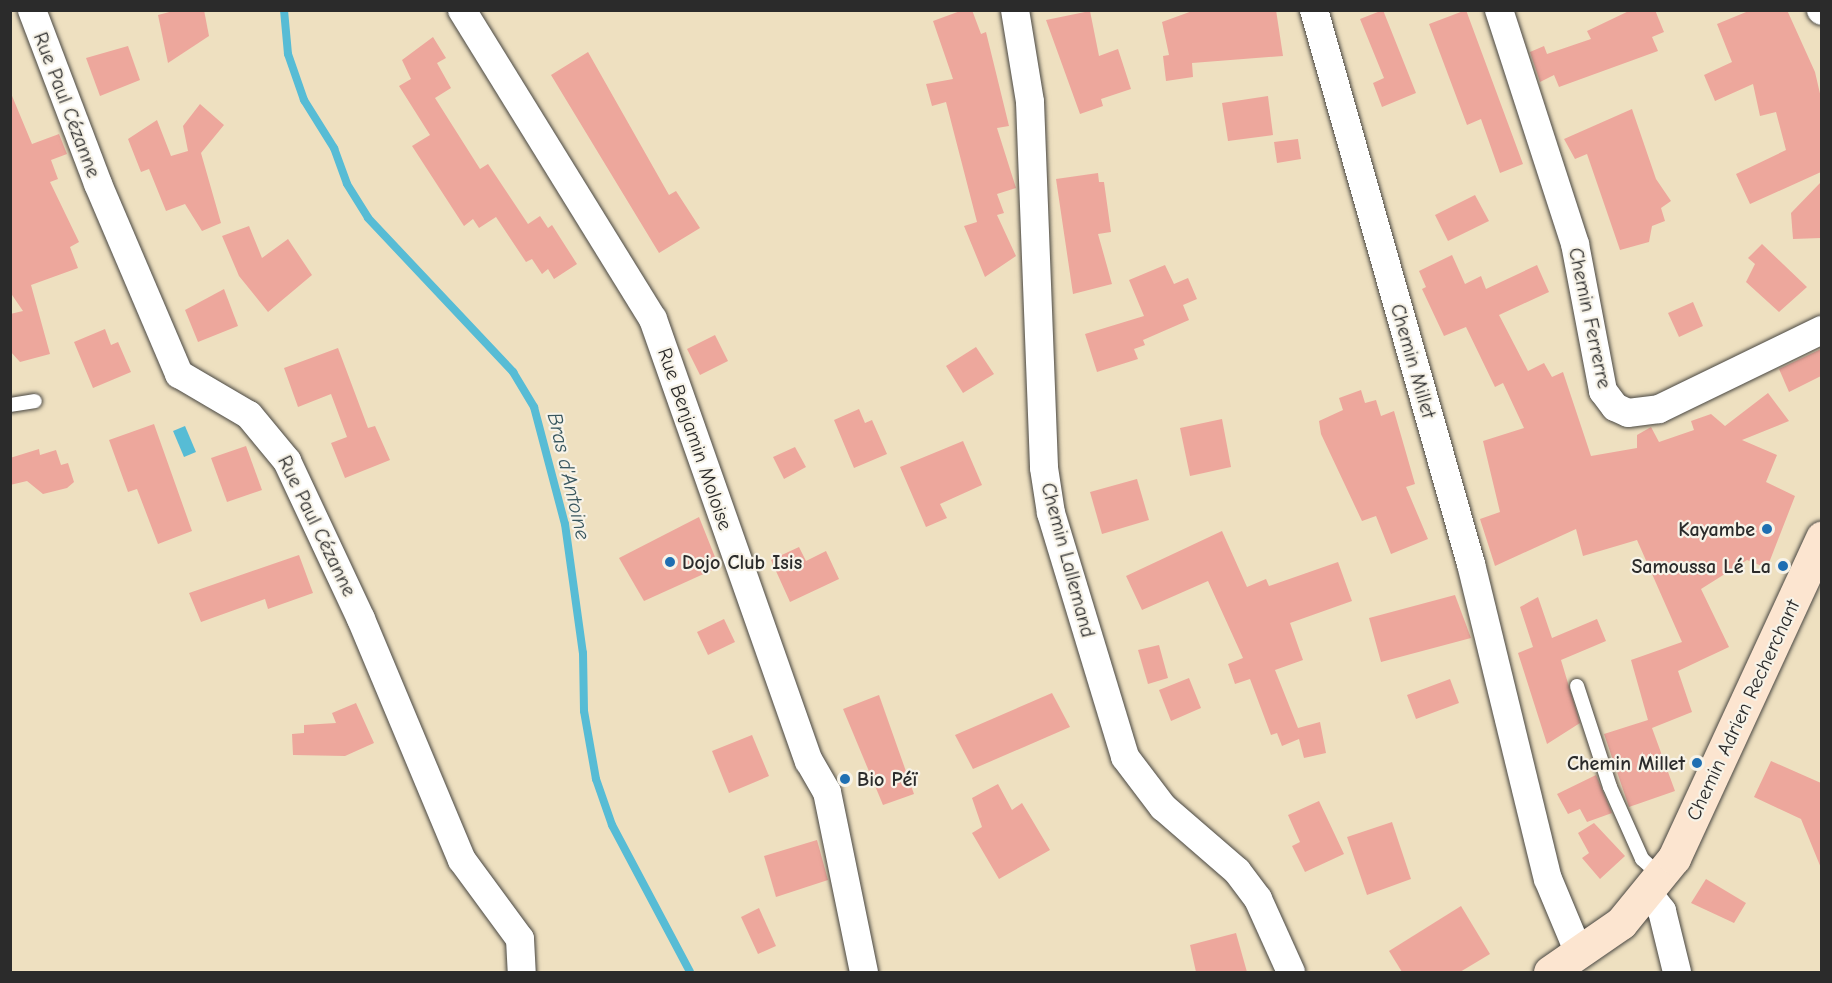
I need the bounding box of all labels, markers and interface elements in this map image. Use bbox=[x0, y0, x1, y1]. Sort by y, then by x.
street label: Rue Paul Cézanne bbox=[28, 29, 106, 181]
street label: Chemin Ferrerre bbox=[1563, 245, 1617, 391]
street label: Chemin Millet bbox=[1385, 301, 1441, 421]
street label: Rue Benjamin Moloise bbox=[653, 345, 737, 533]
water label: Bras d'Antoine bbox=[542, 410, 596, 542]
street label: Rue Paul Cézanne bbox=[273, 452, 361, 600]
street label: Chemin Lallemand bbox=[1036, 480, 1100, 640]
place label: Kayambe bbox=[1678, 517, 1755, 541]
marker: Kayambe bbox=[1760, 522, 1774, 536]
place label: Dojo Club Isis bbox=[682, 550, 802, 574]
place label: Samoussa Lé La bbox=[1631, 554, 1771, 578]
marker: Dojo Club Isis bbox=[663, 555, 677, 569]
marker: Samoussa Lé La bbox=[1776, 559, 1790, 573]
street label: Chemin Adrien Recherchant bbox=[1681, 596, 1805, 824]
place label: Chemin Millet bbox=[1567, 751, 1685, 775]
marker: Chemin Millet bbox=[1690, 756, 1704, 770]
place label: Bio Péï bbox=[857, 767, 917, 791]
marker: Bio Péï bbox=[838, 772, 852, 786]

